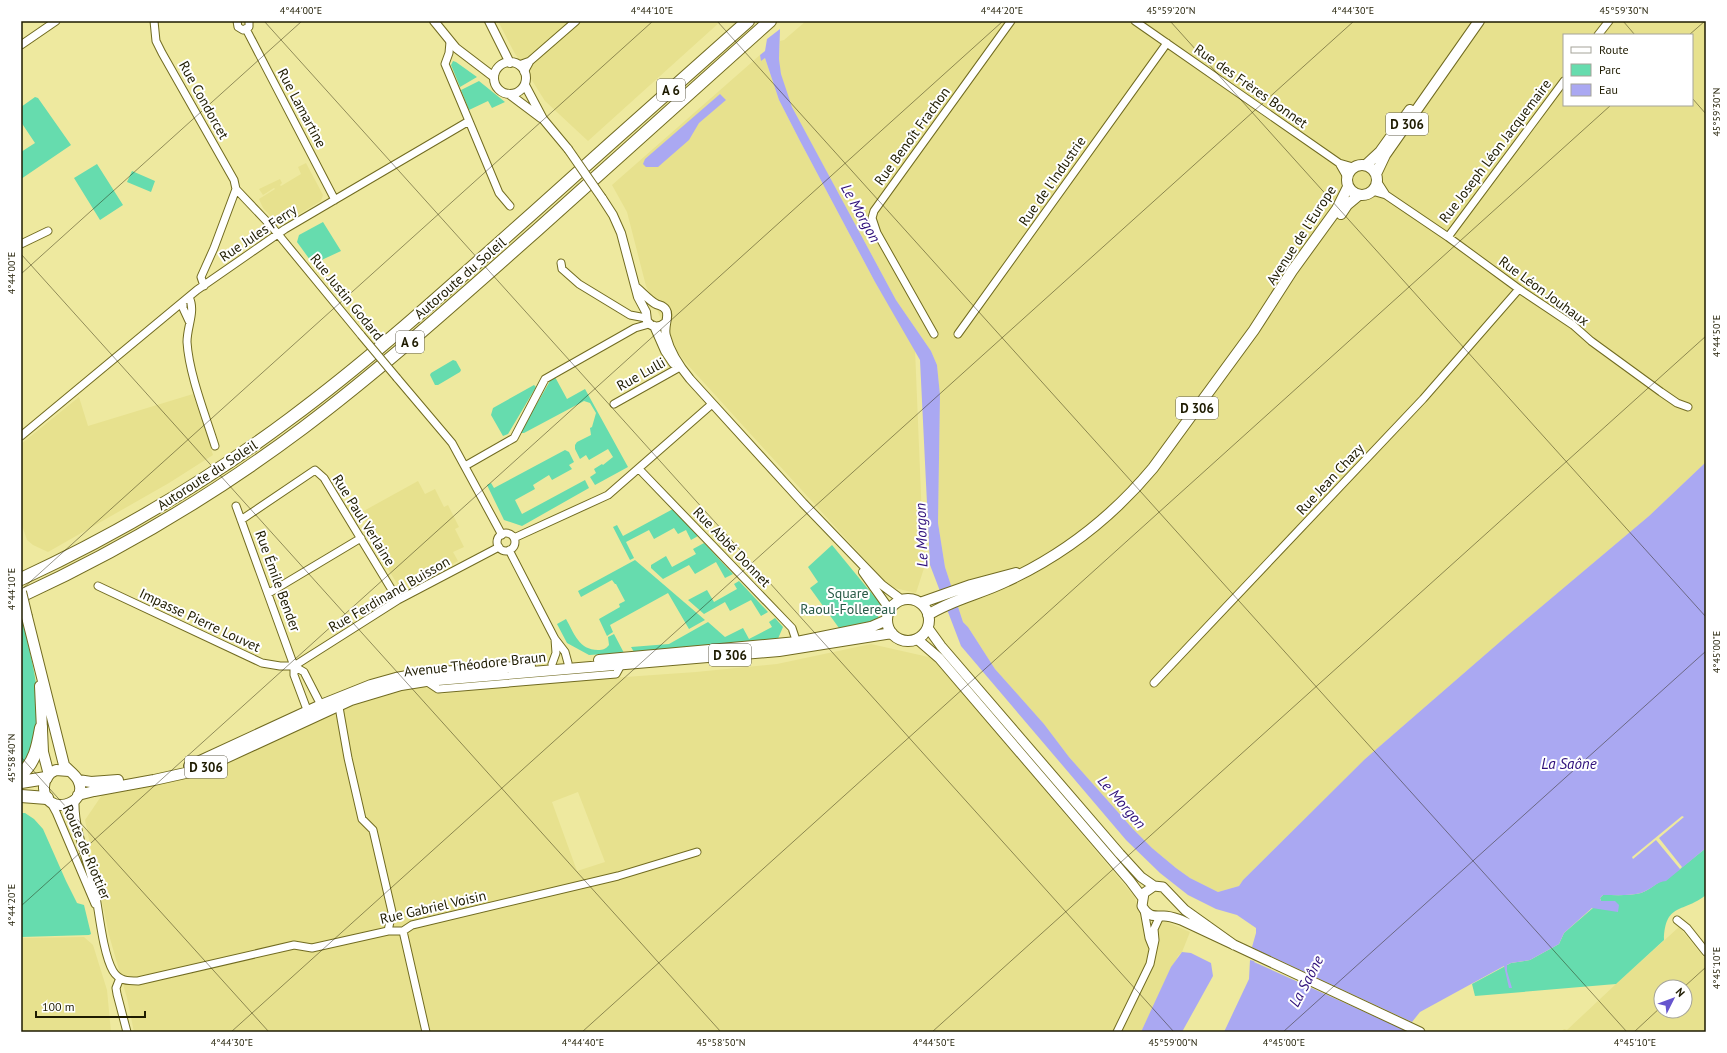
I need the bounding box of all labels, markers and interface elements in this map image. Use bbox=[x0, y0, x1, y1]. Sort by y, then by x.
text: 4°44'00"E bbox=[280, 4, 322, 17]
text: 4°44'10"E bbox=[631, 4, 673, 17]
text: 4°44'20"E bbox=[981, 4, 1023, 17]
text: 45°59'20"N bbox=[1146, 4, 1196, 17]
text: 4°44'30"E bbox=[1332, 4, 1374, 17]
text: 45°59'30"N bbox=[1599, 4, 1649, 17]
legend bbox=[1563, 34, 1693, 106]
street label: Rue des Frères Bonnet bbox=[1191, 40, 1311, 132]
text: Route bbox=[1599, 42, 1629, 57]
street label: Rue Condorcet bbox=[175, 58, 233, 143]
text: Parc bbox=[1599, 62, 1621, 77]
street label: Rue Lamartine bbox=[274, 65, 330, 151]
street label: Rue Joseph Léon Jacquemaire bbox=[1435, 75, 1555, 227]
road number: A 6 bbox=[657, 79, 685, 101]
text: Eau bbox=[1599, 82, 1618, 97]
street label: Rue Benoît Frachon bbox=[870, 83, 954, 189]
text: 45°59'30"N bbox=[1710, 87, 1723, 137]
road number: D 306 bbox=[1386, 113, 1428, 135]
street label: Rue de l'Industrie bbox=[1014, 133, 1090, 229]
water label: Le Morgon bbox=[837, 180, 885, 246]
street label: Avenue de l'Europe bbox=[1262, 182, 1340, 288]
street label: Rue Jules Ferry bbox=[216, 200, 300, 265]
street label: Autoroute du Soleil bbox=[410, 233, 510, 323]
street label: Rue Justin Godard bbox=[306, 250, 388, 344]
text: 4°44'00"E bbox=[5, 252, 18, 294]
street label: Rue Léon Jouhaux bbox=[1495, 252, 1593, 330]
text: 4°44'50"E bbox=[1710, 315, 1723, 357]
road number: A 6 bbox=[396, 331, 424, 353]
street label: Rue Lulli bbox=[613, 353, 669, 395]
road number: D 306 bbox=[1176, 397, 1218, 419]
street label: Autoroute du Soleil bbox=[154, 436, 260, 514]
street label: Rue Jean Chazy bbox=[1292, 439, 1368, 519]
street label: Rue Paul Verlaine bbox=[329, 471, 399, 569]
water label: Le Morgon bbox=[910, 502, 932, 568]
street label: Rue Abbé Donnet bbox=[689, 503, 775, 591]
street label: Rue Émile Bender bbox=[251, 528, 305, 634]
street label: Rue Ferdinand Buisson bbox=[325, 552, 453, 636]
text: 4°44'10"E bbox=[5, 568, 18, 610]
street label: Impasse Pierre Louvet bbox=[137, 584, 264, 656]
park label: Square Raoul-Follereau bbox=[800, 584, 896, 618]
text: 4°45'00"E bbox=[1710, 631, 1723, 673]
road number: D 306 bbox=[709, 644, 751, 666]
street label: Avenue Théodore Braun bbox=[403, 648, 547, 680]
text: 45°58'40"N bbox=[5, 733, 18, 783]
water label: La Saône bbox=[1541, 754, 1597, 773]
road number: D 306 bbox=[185, 756, 227, 778]
water label: Le Morgon bbox=[1094, 771, 1150, 833]
street label: Route de Riottier bbox=[59, 802, 115, 902]
text: 4°44'20"E bbox=[5, 884, 18, 926]
street label: Rue Gabriel Voisin bbox=[378, 886, 488, 928]
text: 4°45'10"E bbox=[1710, 947, 1723, 989]
water label: La Saône bbox=[1285, 952, 1327, 1010]
north arrow bbox=[1653, 979, 1693, 1019]
text: N bbox=[1673, 985, 1688, 1000]
scale bar bbox=[36, 993, 145, 1019]
text: 100 m bbox=[42, 999, 75, 1014]
text: 4°44'30"E bbox=[211, 1036, 253, 1049]
text: 4°44'40"E bbox=[562, 1036, 604, 1049]
text: 45°58'50"N bbox=[696, 1036, 746, 1049]
text: 4°44'50"E bbox=[913, 1036, 955, 1049]
text: 45°59'00"N bbox=[1148, 1036, 1198, 1049]
text: 4°45'00"E bbox=[1263, 1036, 1305, 1049]
text: 4°45'10"E bbox=[1614, 1036, 1656, 1049]

